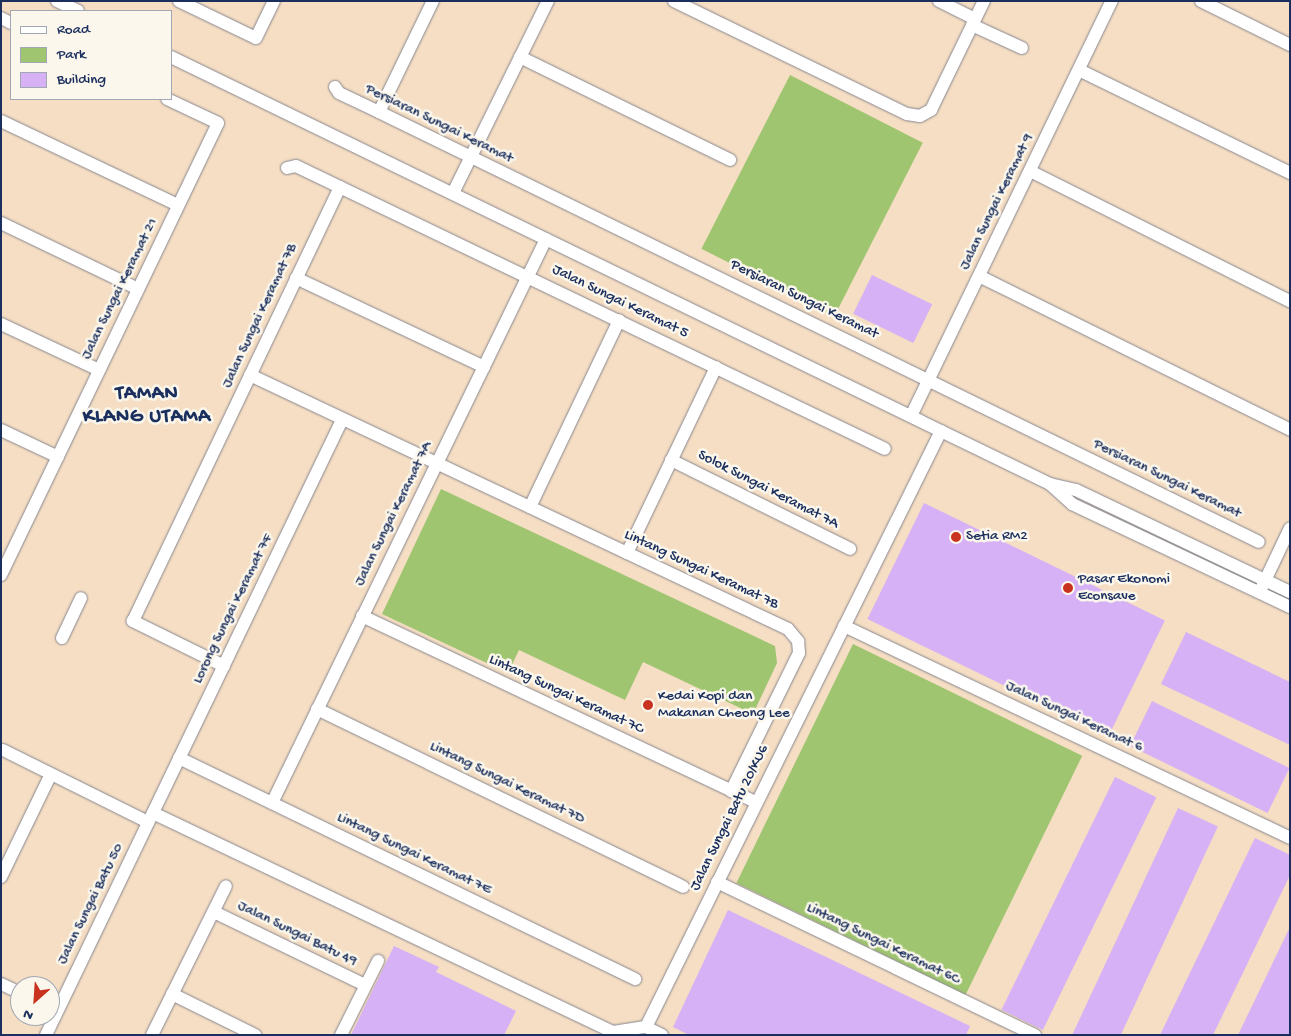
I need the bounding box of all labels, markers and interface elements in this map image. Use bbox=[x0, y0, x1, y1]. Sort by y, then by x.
legend bbox=[10, 10, 172, 100]
text: Road bbox=[57, 21, 90, 39]
text: Park bbox=[57, 46, 86, 64]
text: Building bbox=[57, 71, 106, 89]
street label: Persiaran Sungai Keramat bbox=[362, 80, 516, 168]
street label: Jalan Sungai Keramat 9 bbox=[956, 131, 1038, 273]
street label: Jalan Sungai Keramat 21 bbox=[78, 215, 162, 363]
street label: Jalan Sungai Keramat 7B bbox=[219, 241, 301, 391]
street label: Persiaran Sungai Keramat bbox=[727, 256, 881, 344]
street label: Jalan Sungai Keramat 5 bbox=[549, 261, 691, 343]
district label: TAMAN KLANG UTAMA bbox=[81, 382, 213, 429]
street label: Persiaran Sungai Keramat bbox=[1090, 435, 1244, 523]
street label: Jalan Sungai Keramat 7A bbox=[351, 439, 437, 589]
street label: Solok Sungai Keramat 7A bbox=[695, 447, 841, 533]
street label: Lintang Sungai Keramat 7B bbox=[621, 526, 781, 614]
place label: Setia RM2 bbox=[966, 528, 1028, 546]
street label: Lorong Sungai Keramat 7F bbox=[189, 531, 277, 687]
marker: Setia RM2 bbox=[950, 531, 962, 543]
place label: Pasar Ekonomi Econsave bbox=[1078, 570, 1170, 605]
marker: Pasar Ekonomi Econsave bbox=[1062, 582, 1074, 594]
street label: Lintang Sungai Keramat 7C bbox=[486, 651, 646, 739]
street label: Jalan Sungai Keramat 6 bbox=[1003, 677, 1145, 757]
place label: Kedai Kopi dan Makanan Cheong Lee bbox=[658, 687, 790, 722]
marker: Kedai Kopi dan Makanan Cheong Lee bbox=[642, 699, 654, 711]
street label: Lintang Sungai Keramat 7D bbox=[427, 738, 587, 828]
street label: Jalan Sungai Batu 20/KU6 bbox=[687, 742, 773, 894]
street label: Lintang Sungai Keramat 7E bbox=[334, 809, 494, 899]
street label: Jalan Sungai Batu 50 bbox=[54, 841, 128, 967]
street label: Jalan Sungai Batu 49 bbox=[234, 897, 360, 971]
street label: Lintang Sungai Keramat 6C bbox=[803, 899, 963, 989]
north arrow bbox=[10, 976, 60, 1026]
text: N bbox=[21, 1004, 36, 1024]

